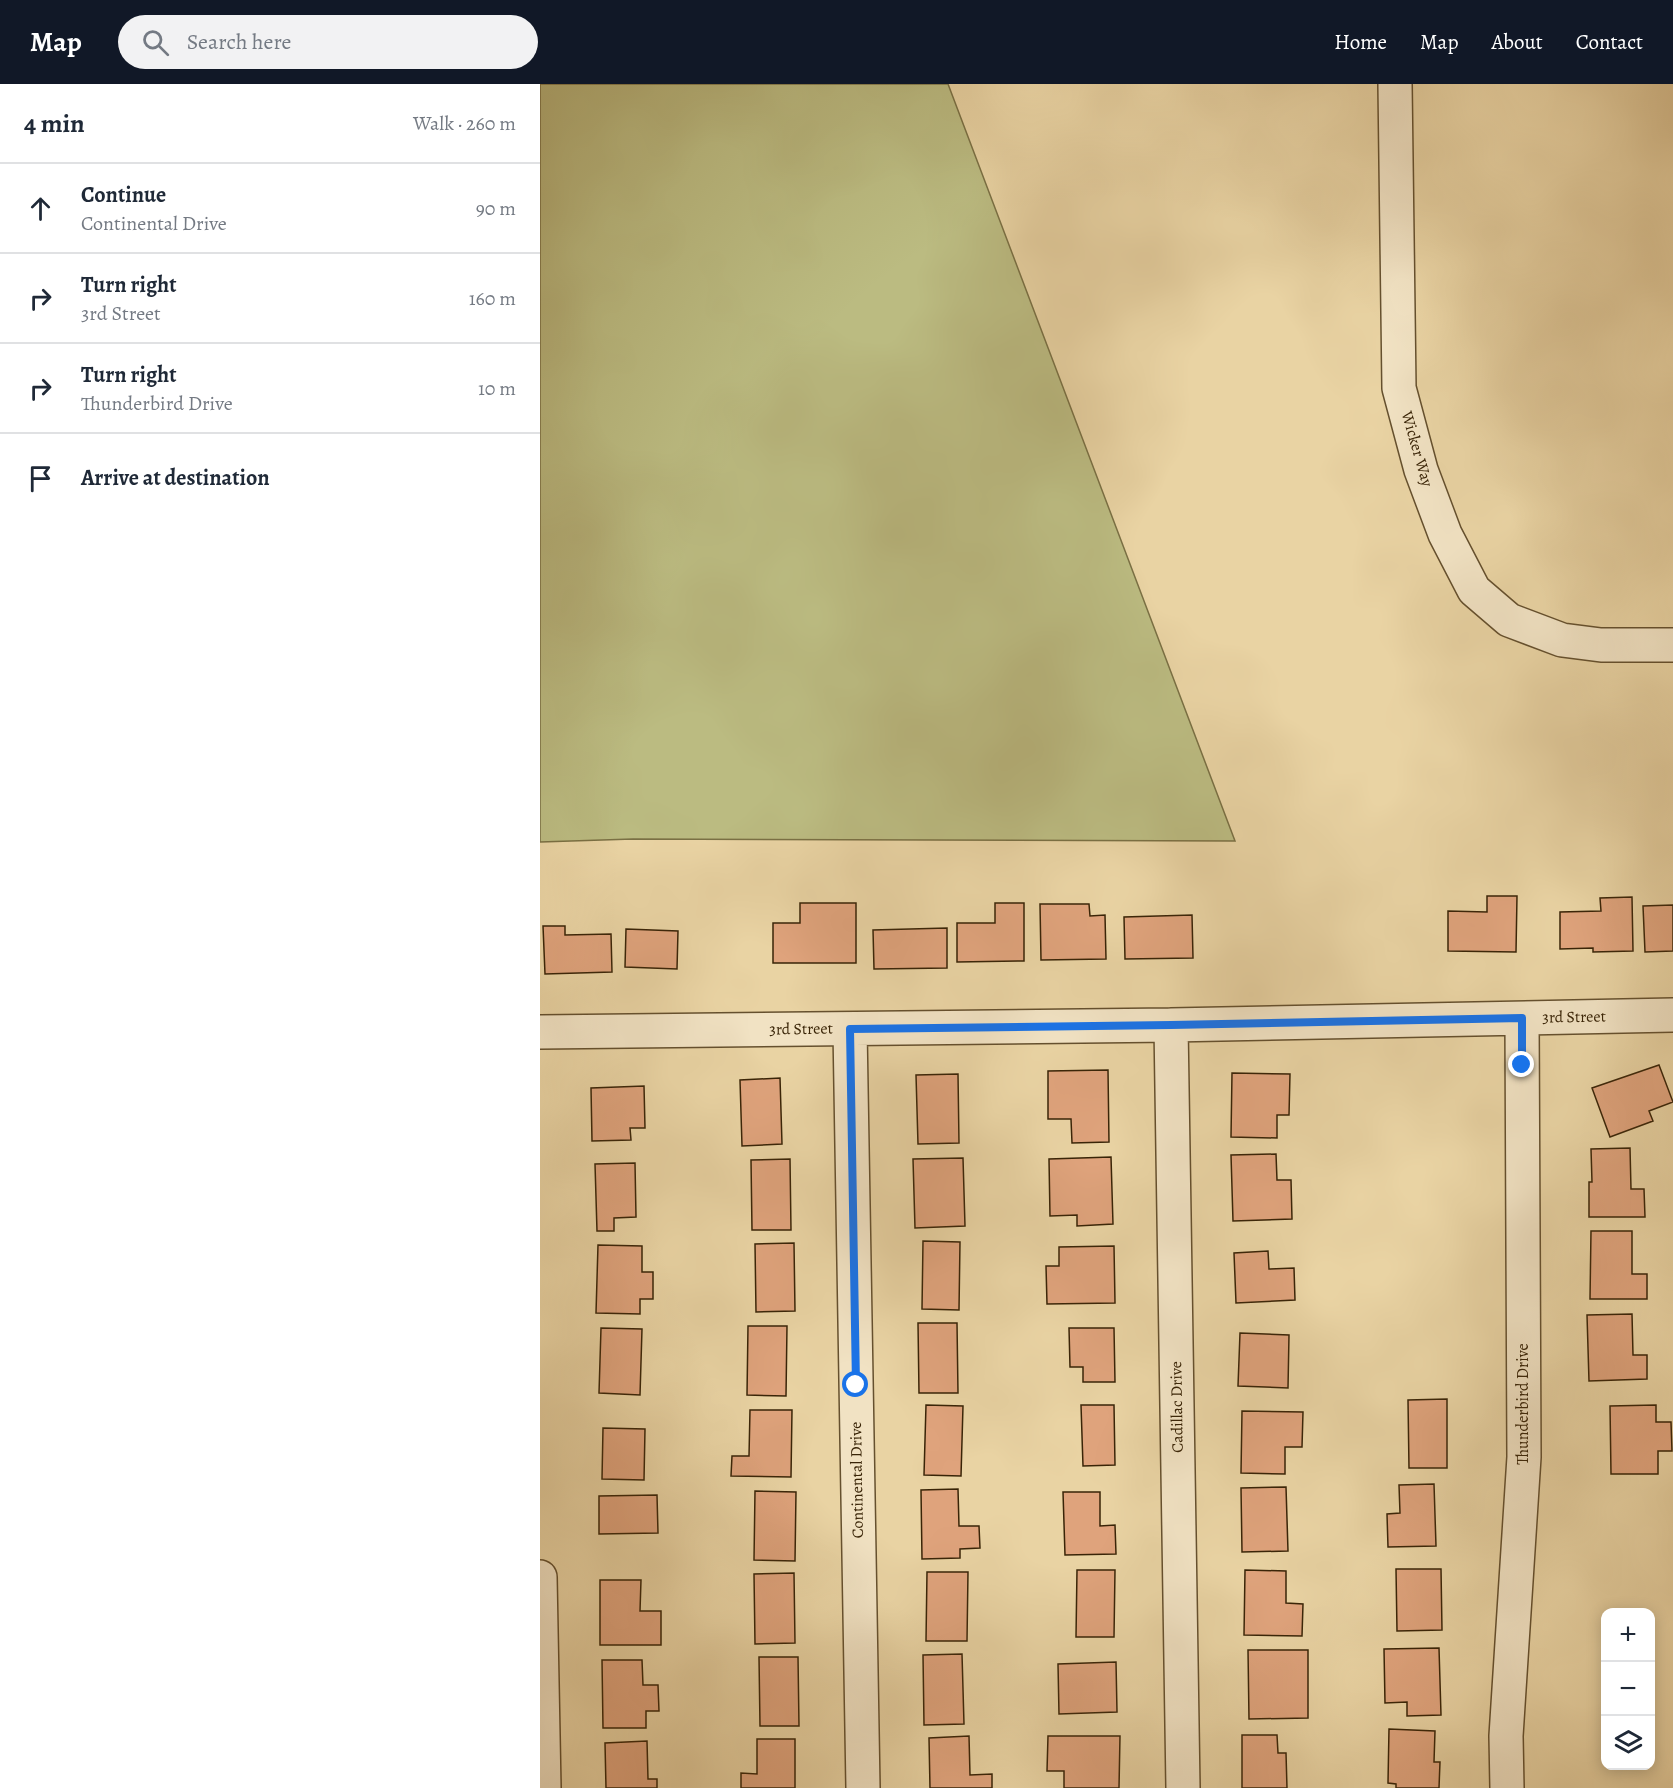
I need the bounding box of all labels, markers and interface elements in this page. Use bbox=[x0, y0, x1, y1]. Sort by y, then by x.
search box bbox=[118, 15, 538, 69]
text: Map bbox=[30, 23, 82, 61]
icon: search bbox=[139, 26, 172, 59]
text: Search here bbox=[187, 27, 291, 57]
text: Home bbox=[1334, 28, 1387, 56]
text: Map bbox=[1420, 28, 1458, 56]
text: About bbox=[1491, 28, 1543, 56]
text: Contact bbox=[1576, 28, 1643, 56]
text: 4 min bbox=[24, 106, 85, 141]
text: Walk · 260 m bbox=[413, 110, 516, 137]
text: Continue bbox=[81, 180, 166, 210]
icon: ahead bbox=[24, 192, 57, 225]
text: 90 m bbox=[476, 195, 516, 222]
text: Continental Drive bbox=[81, 210, 227, 237]
text: Turn right bbox=[81, 270, 177, 300]
icon: right bbox=[24, 282, 57, 315]
text: 160 m bbox=[469, 285, 516, 312]
text: 3rd Street bbox=[81, 300, 161, 327]
text: Turn right bbox=[81, 360, 177, 390]
icon: right bbox=[24, 372, 57, 405]
text: 10 m bbox=[478, 375, 516, 402]
text: Thunderbird Drive bbox=[81, 390, 233, 417]
street label: Wicker Way bbox=[1395, 408, 1439, 490]
icon: arrive bbox=[24, 462, 57, 495]
text: Arrive at destination bbox=[81, 463, 270, 493]
street label: 3rd Street bbox=[1542, 1005, 1606, 1029]
street label: 3rd Street bbox=[769, 1017, 833, 1041]
route end bbox=[1508, 1051, 1534, 1077]
street label: Thunderbird Drive bbox=[1512, 1343, 1534, 1465]
street label: Cadillac Drive bbox=[1165, 1361, 1189, 1453]
route start bbox=[842, 1371, 868, 1397]
street label: Continental Drive bbox=[845, 1421, 869, 1539]
map controls bbox=[1601, 1608, 1655, 1770]
button: + bbox=[1601, 1608, 1655, 1662]
button: − bbox=[1601, 1662, 1655, 1716]
button: layers bbox=[1601, 1716, 1655, 1770]

